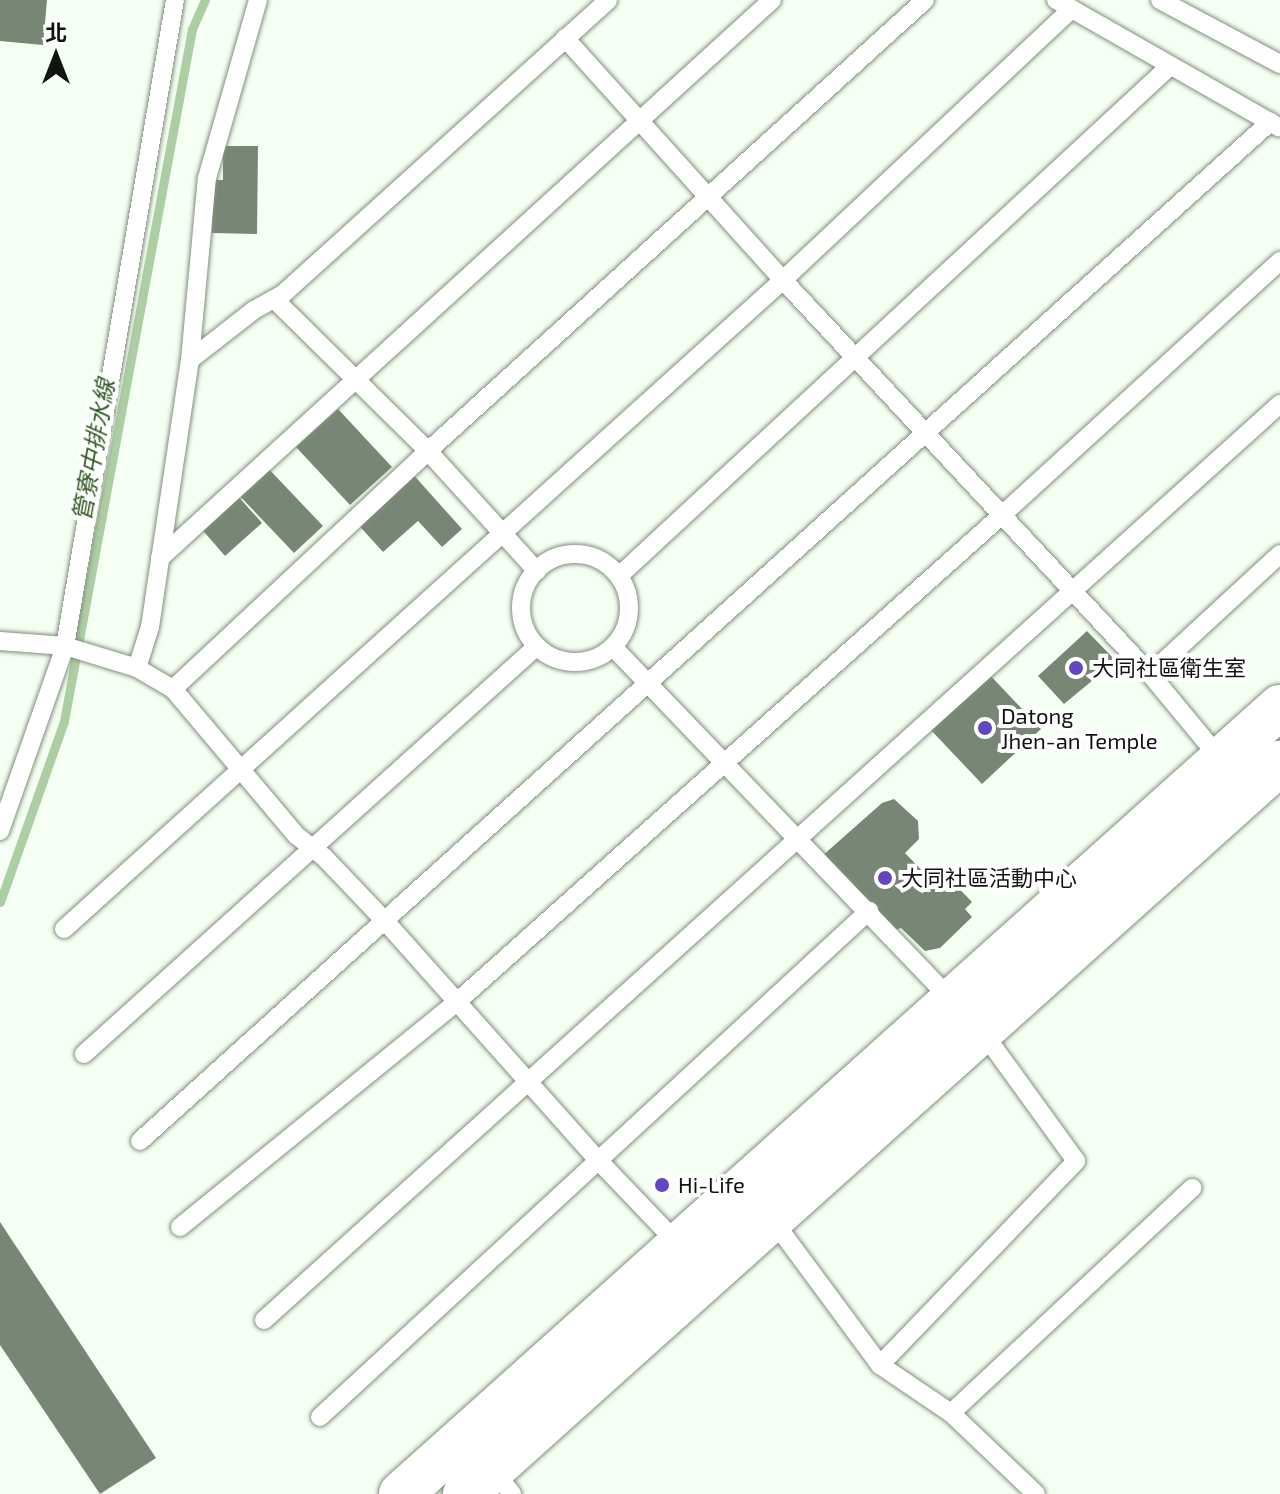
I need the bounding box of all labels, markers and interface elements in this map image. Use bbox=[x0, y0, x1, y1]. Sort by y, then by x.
north arrow bbox=[16, 16, 96, 96]
text: 北 bbox=[45, 19, 67, 45]
water label: 管寮中排水線 bbox=[66, 377, 120, 523]
place label: 大同社區衛生室 bbox=[1092, 655, 1246, 681]
marker: 大同社區衛生室 bbox=[1067, 659, 1085, 677]
place label: Datong Jhen-an Temple bbox=[1001, 702, 1158, 754]
marker: Datong Jhen-an Temple bbox=[976, 719, 994, 737]
place label: 大同社區活動中心 bbox=[901, 865, 1077, 891]
marker: 大同社區活動中心 bbox=[876, 869, 894, 887]
place label: Hi-Life bbox=[678, 1172, 745, 1198]
marker: Hi-Life bbox=[653, 1176, 671, 1194]

